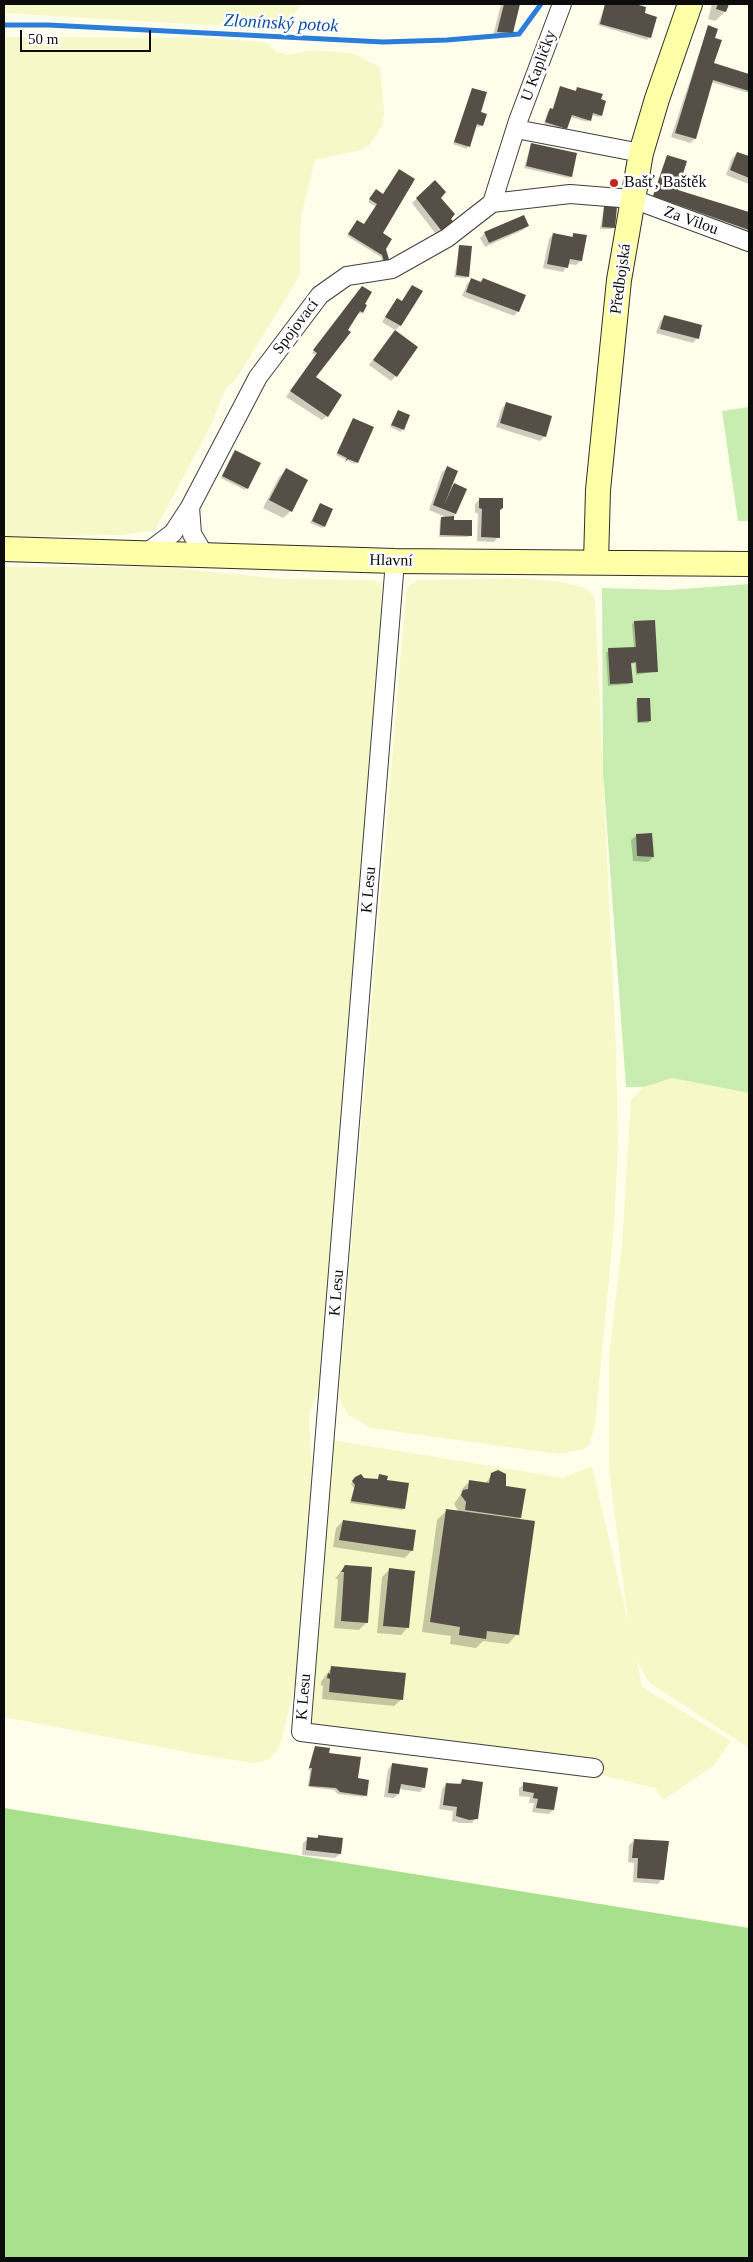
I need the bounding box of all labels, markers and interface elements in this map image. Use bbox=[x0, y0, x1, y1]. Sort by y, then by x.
water label: Zlonínský potok bbox=[223, 10, 339, 38]
scale bar bbox=[22, 20, 154, 52]
street label: U Kapličky bbox=[517, 28, 561, 104]
text: 50 m bbox=[28, 31, 58, 47]
place label: Bašť, Baštěk bbox=[624, 173, 706, 193]
marker: Bašť, Baštěk bbox=[608, 177, 620, 189]
street label: Za Vilou bbox=[661, 202, 721, 240]
street label: Předbojská bbox=[607, 242, 635, 316]
street label: Spojovací bbox=[269, 296, 323, 358]
street label: Hlavní bbox=[369, 551, 413, 571]
street label: K Lesu bbox=[357, 866, 381, 914]
street label: K Lesu bbox=[325, 1269, 349, 1317]
street label: K Lesu bbox=[292, 1673, 316, 1721]

